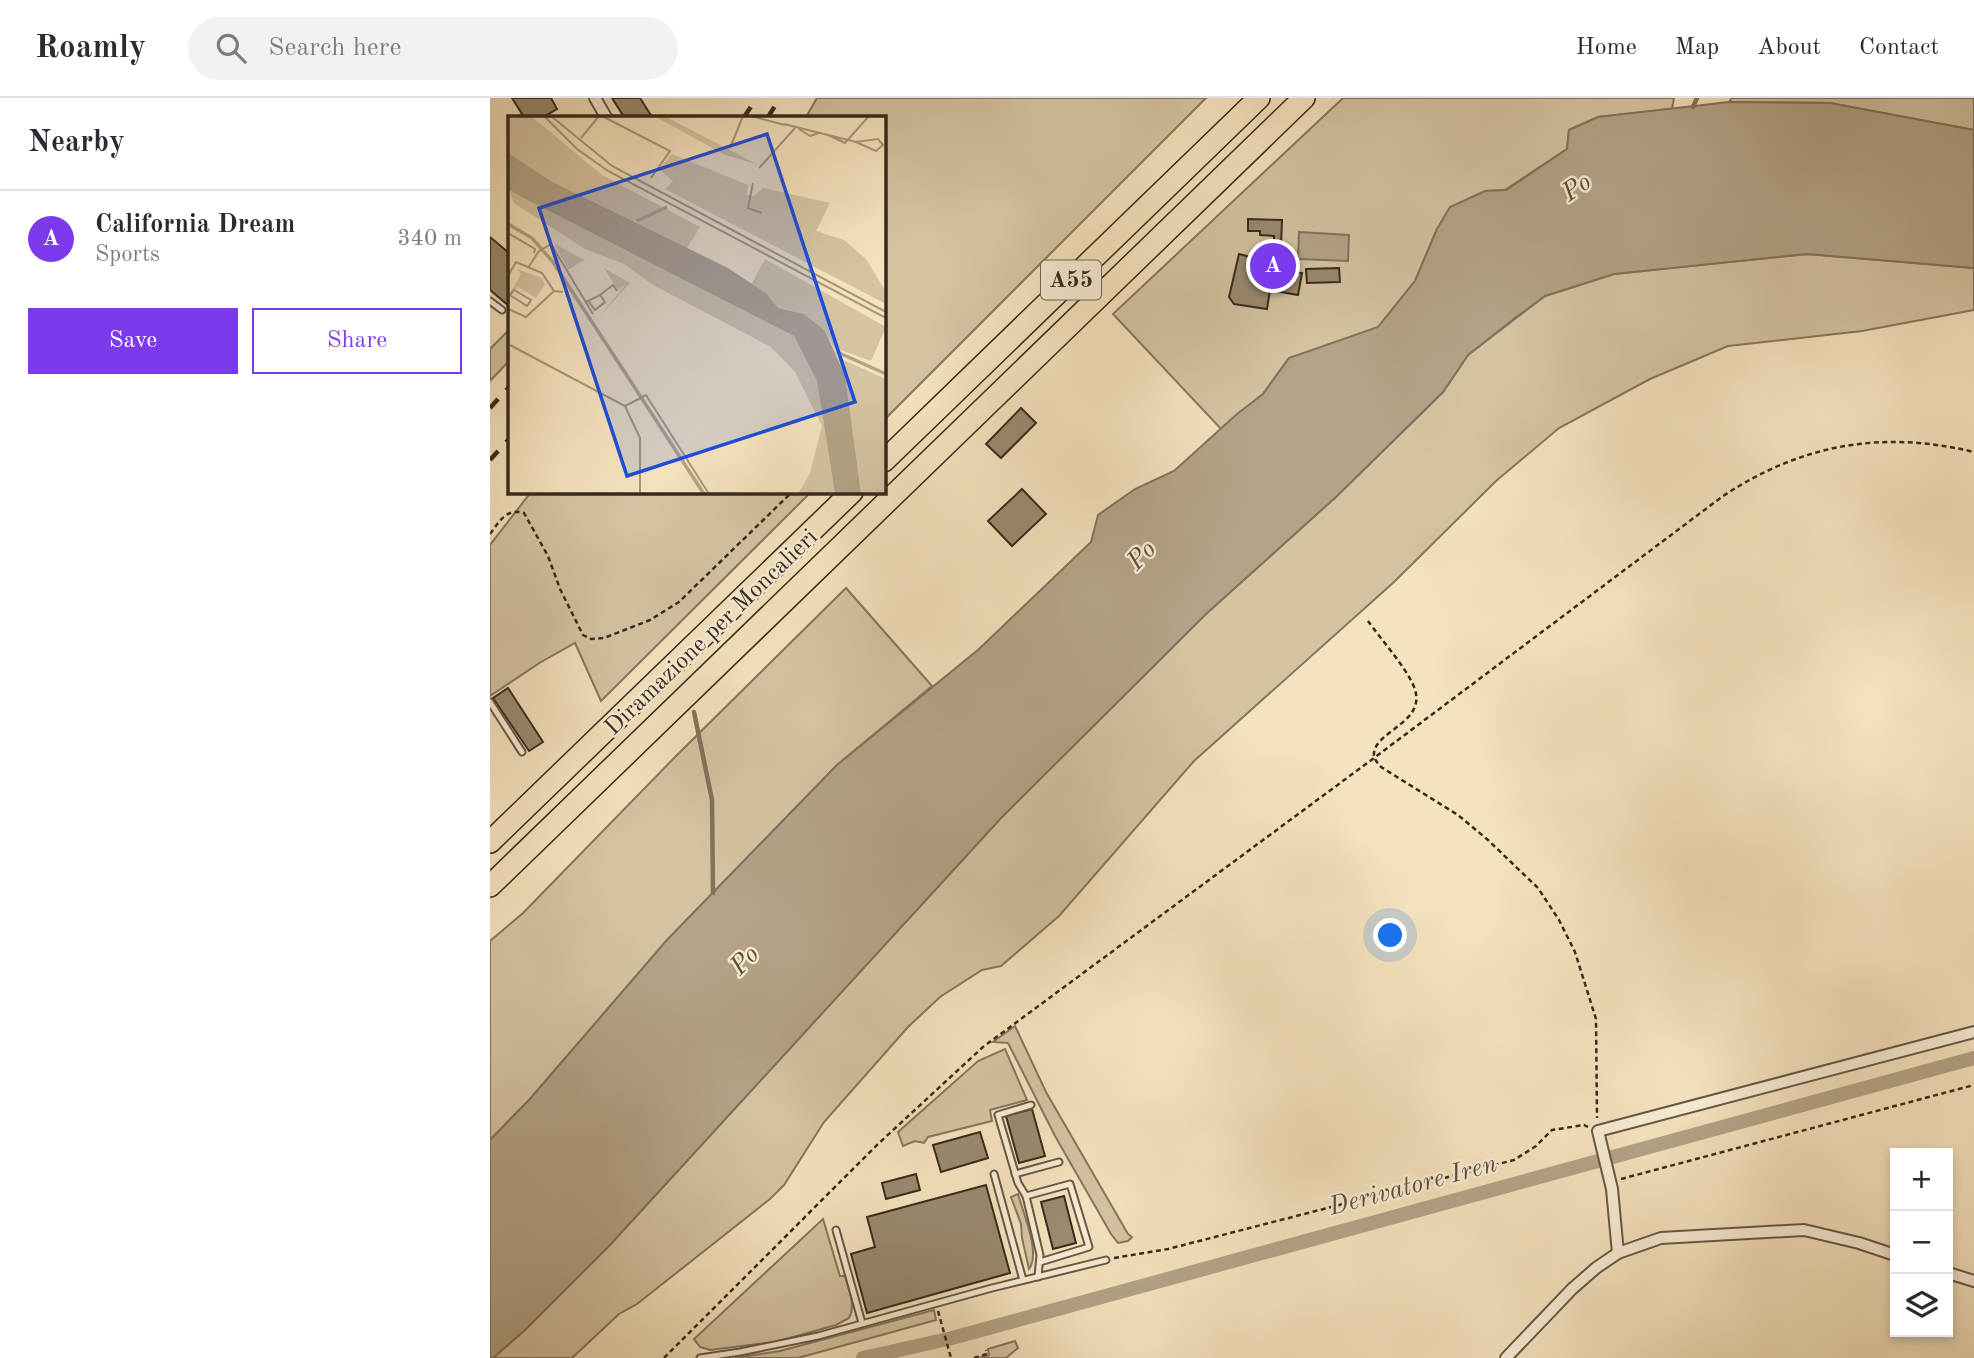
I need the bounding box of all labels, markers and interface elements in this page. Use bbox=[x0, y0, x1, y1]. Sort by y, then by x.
search box bbox=[188, 17, 678, 80]
icon: search bbox=[212, 29, 250, 67]
text: Roamly bbox=[35, 32, 146, 65]
text: Search here bbox=[268, 35, 401, 61]
text: Home bbox=[1576, 36, 1637, 60]
text: Map bbox=[1675, 36, 1719, 60]
text: About bbox=[1757, 36, 1821, 60]
text: Contact bbox=[1859, 36, 1939, 60]
inset map bbox=[508, 116, 886, 494]
text: Nearby bbox=[28, 128, 125, 158]
water label: Po bbox=[1557, 169, 1596, 208]
text: California Dream bbox=[95, 212, 295, 238]
text: A bbox=[42, 227, 60, 250]
text: 340 m bbox=[397, 227, 462, 250]
pin: A bbox=[1250, 240, 1296, 292]
text: Sports bbox=[95, 243, 160, 266]
road number: A55 bbox=[1041, 260, 1101, 300]
button: Save bbox=[28, 308, 238, 374]
button: Share bbox=[252, 308, 462, 374]
street label: Diramazione per Moncalieri bbox=[601, 525, 823, 741]
water label: Po bbox=[1122, 537, 1161, 576]
your location bbox=[1373, 918, 1407, 952]
water label: Po bbox=[725, 942, 764, 981]
map controls bbox=[1890, 1148, 1953, 1337]
button: + bbox=[1890, 1148, 1953, 1211]
water label: Derivatore Iren bbox=[1325, 1151, 1500, 1221]
button: − bbox=[1890, 1211, 1953, 1274]
button: layers bbox=[1890, 1274, 1953, 1337]

